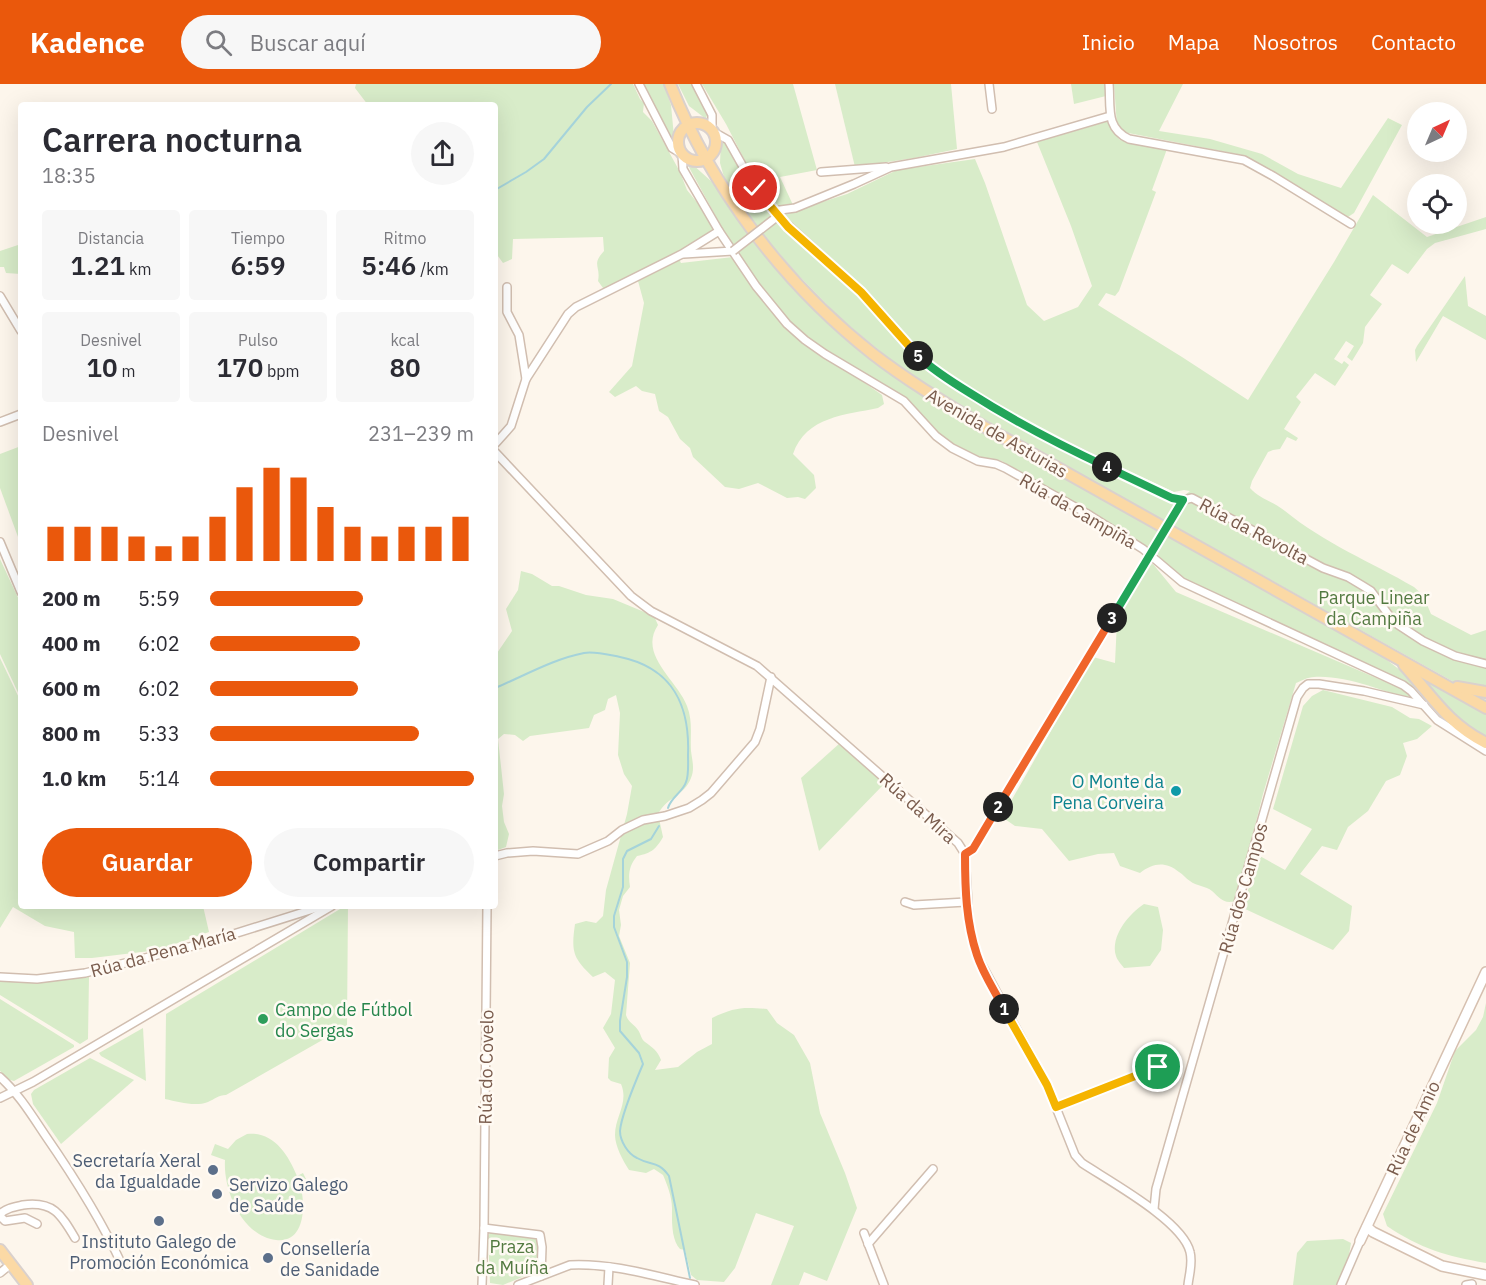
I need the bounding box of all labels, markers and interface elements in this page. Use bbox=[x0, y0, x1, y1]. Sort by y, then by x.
search box bbox=[181, 15, 601, 69]
text: Kadence bbox=[30, 24, 145, 61]
icon: search bbox=[202, 26, 235, 59]
text: Buscar aquí bbox=[250, 28, 366, 57]
text: Inicio bbox=[1082, 28, 1135, 56]
text: Mapa bbox=[1168, 28, 1220, 56]
text: Nosotros bbox=[1253, 28, 1338, 56]
text: Contacto bbox=[1371, 28, 1456, 56]
north arrow bbox=[1407, 102, 1467, 162]
map controls bbox=[1407, 102, 1467, 234]
text: Carrera nocturna bbox=[42, 118, 302, 161]
button: share bbox=[411, 122, 474, 185]
text: 18:35 bbox=[42, 162, 96, 189]
pin bbox=[729, 162, 780, 213]
icon: check bbox=[738, 171, 771, 204]
button: locate bbox=[1407, 174, 1467, 234]
text: Distancia bbox=[78, 228, 144, 248]
text: Tiempo bbox=[231, 228, 285, 248]
text: Ritmo bbox=[384, 228, 426, 248]
text: 1.21 bbox=[71, 248, 125, 282]
text: 6:59 bbox=[230, 248, 286, 282]
text: 5:46 bbox=[361, 248, 416, 282]
text: km bbox=[125, 259, 151, 279]
text: /km bbox=[416, 259, 449, 279]
text: Desnivel bbox=[80, 330, 142, 350]
text: Pulso bbox=[238, 330, 278, 350]
text: kcal bbox=[390, 330, 420, 350]
pin: 5 bbox=[903, 341, 933, 371]
text: 5 bbox=[913, 346, 923, 366]
text: 10 bbox=[87, 350, 118, 384]
text: 170 bbox=[216, 350, 263, 384]
text: 80 bbox=[389, 350, 421, 384]
text: m bbox=[118, 361, 135, 381]
text: bpm bbox=[263, 361, 300, 381]
street label: Avenida de Asturias bbox=[922, 383, 1072, 483]
text: Desnivel bbox=[42, 420, 119, 447]
text: 231–239 m bbox=[368, 420, 474, 447]
pin: 4 bbox=[1092, 452, 1122, 482]
text: 4 bbox=[1102, 457, 1112, 477]
street label: Rúa da Campiña bbox=[1015, 468, 1141, 554]
street label: Rúa da Revolta bbox=[1195, 493, 1313, 570]
text: 200 m bbox=[42, 585, 101, 612]
text: 5:59 bbox=[138, 585, 180, 612]
park label: Parque Linear da Campiña bbox=[1318, 586, 1430, 630]
pin: 3 bbox=[1097, 603, 1127, 633]
text: 3 bbox=[1107, 608, 1117, 628]
text: 400 m bbox=[42, 630, 101, 657]
text: 6:02 bbox=[138, 630, 180, 657]
text: 600 m bbox=[42, 675, 101, 702]
text: 6:02 bbox=[138, 675, 180, 702]
text: 800 m bbox=[42, 720, 101, 747]
text: 5:33 bbox=[138, 720, 180, 747]
text: 1.0 km bbox=[42, 765, 106, 792]
text: 5:14 bbox=[138, 765, 180, 792]
street label: Rúa da Mira bbox=[875, 768, 961, 849]
place label: O Monte da Pena Corveira bbox=[1052, 770, 1164, 814]
marker: O Monte da Pena Corveira bbox=[1169, 784, 1183, 798]
pin: 2 bbox=[983, 792, 1013, 822]
text: 2 bbox=[993, 797, 1003, 817]
street label: Rúa dos Campos bbox=[1213, 820, 1273, 956]
button: Guardar bbox=[42, 828, 252, 897]
button: Compartir bbox=[264, 828, 474, 897]
street label: Rúa da Pena María bbox=[88, 921, 238, 982]
pin: 1 bbox=[989, 994, 1019, 1024]
place label: Campo de Fútbol do Sergas bbox=[275, 998, 413, 1042]
text: 1 bbox=[999, 999, 1009, 1019]
street label: Rúa do Covelo bbox=[473, 1009, 499, 1125]
marker: Campo de Fútbol do Sergas bbox=[256, 1012, 270, 1026]
pin bbox=[1132, 1041, 1183, 1092]
icon: arrive bbox=[1141, 1050, 1174, 1083]
street label: Rúa de Amio bbox=[1381, 1077, 1445, 1179]
place label: Secretaría Xeral da Igualdade bbox=[73, 1149, 201, 1193]
marker: Secretaría Xeral da Igualdade bbox=[206, 1163, 220, 1177]
place label: Servizo Galego de Saúde bbox=[229, 1173, 348, 1217]
marker: Servizo Galego de Saúde bbox=[210, 1187, 224, 1201]
marker: Instituto Galego de Promoción Económica bbox=[152, 1214, 166, 1228]
place label: Instituto Galego de Promoción Económica bbox=[69, 1230, 249, 1274]
park label: Praza da Muíña bbox=[475, 1235, 549, 1279]
place label: Consellería de Sanidade bbox=[280, 1237, 380, 1281]
marker: Consellería de Sanidade bbox=[261, 1251, 275, 1265]

